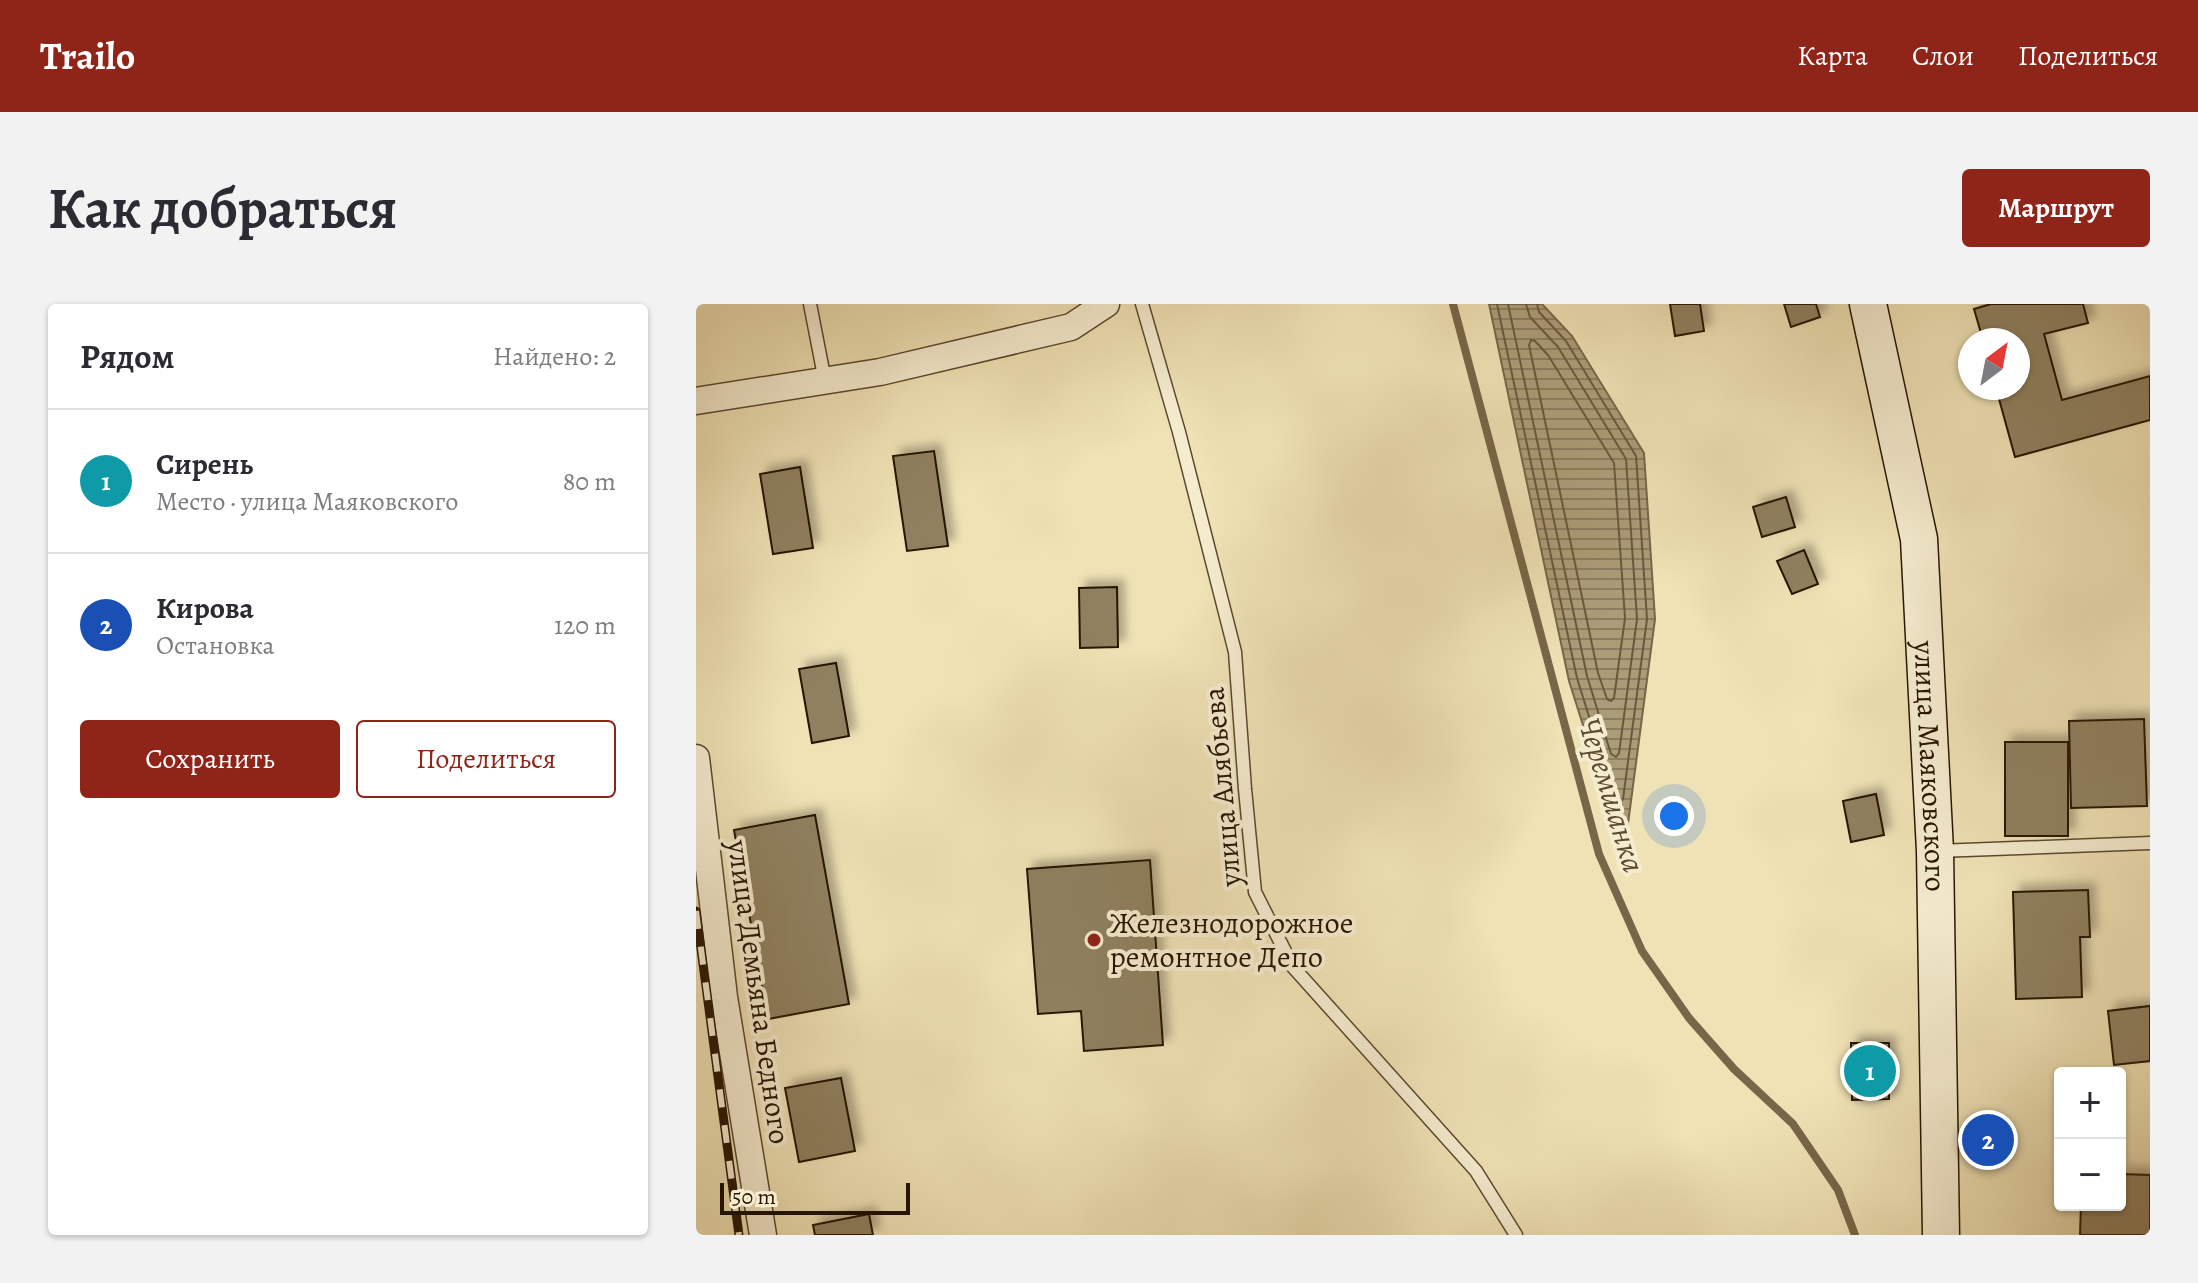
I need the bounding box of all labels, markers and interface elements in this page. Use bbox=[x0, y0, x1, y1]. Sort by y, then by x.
text: Trailo bbox=[40, 30, 135, 82]
text: Карта bbox=[1797, 37, 1868, 75]
text: Слои bbox=[1912, 37, 1974, 75]
text: Поделиться bbox=[2018, 37, 2158, 75]
button: Маршрут bbox=[1962, 169, 2150, 247]
text: Как добраться bbox=[48, 170, 397, 246]
north arrow bbox=[1958, 328, 2030, 400]
text: Рядом bbox=[80, 333, 174, 380]
text: Найдено: 2 bbox=[493, 339, 616, 374]
text: Сирень bbox=[156, 444, 253, 484]
text: 1 bbox=[101, 464, 111, 499]
text: 80 m bbox=[563, 464, 616, 499]
text: Место · улица Маяковского bbox=[156, 484, 458, 519]
text: Кирова bbox=[156, 588, 254, 628]
text: 2 bbox=[100, 608, 112, 643]
text: 120 m bbox=[554, 608, 616, 643]
text: Остановка bbox=[156, 628, 274, 663]
street label: улица Маяковского bbox=[1904, 639, 1956, 892]
street label: улица Алябьева bbox=[1193, 685, 1251, 889]
water label: Черемшанка bbox=[1568, 712, 1656, 878]
button: Сохранить bbox=[80, 720, 340, 798]
button: Поделиться bbox=[356, 720, 616, 798]
your location bbox=[1654, 796, 1694, 836]
street label: улица Демьяна Бедного bbox=[718, 836, 800, 1147]
place label: Железнодорожное ремонтное Депо bbox=[1110, 903, 1353, 977]
marker: Железнодорожное ремонтное Депо bbox=[1085, 931, 1103, 949]
pin: 1 bbox=[1844, 1041, 1896, 1101]
map controls bbox=[2054, 1067, 2126, 1211]
button: + bbox=[2054, 1067, 2126, 1139]
pin: 2 bbox=[1962, 1110, 2014, 1170]
button: − bbox=[2054, 1139, 2126, 1211]
scale bar bbox=[720, 1179, 910, 1215]
text: 50 m bbox=[732, 1182, 776, 1212]

